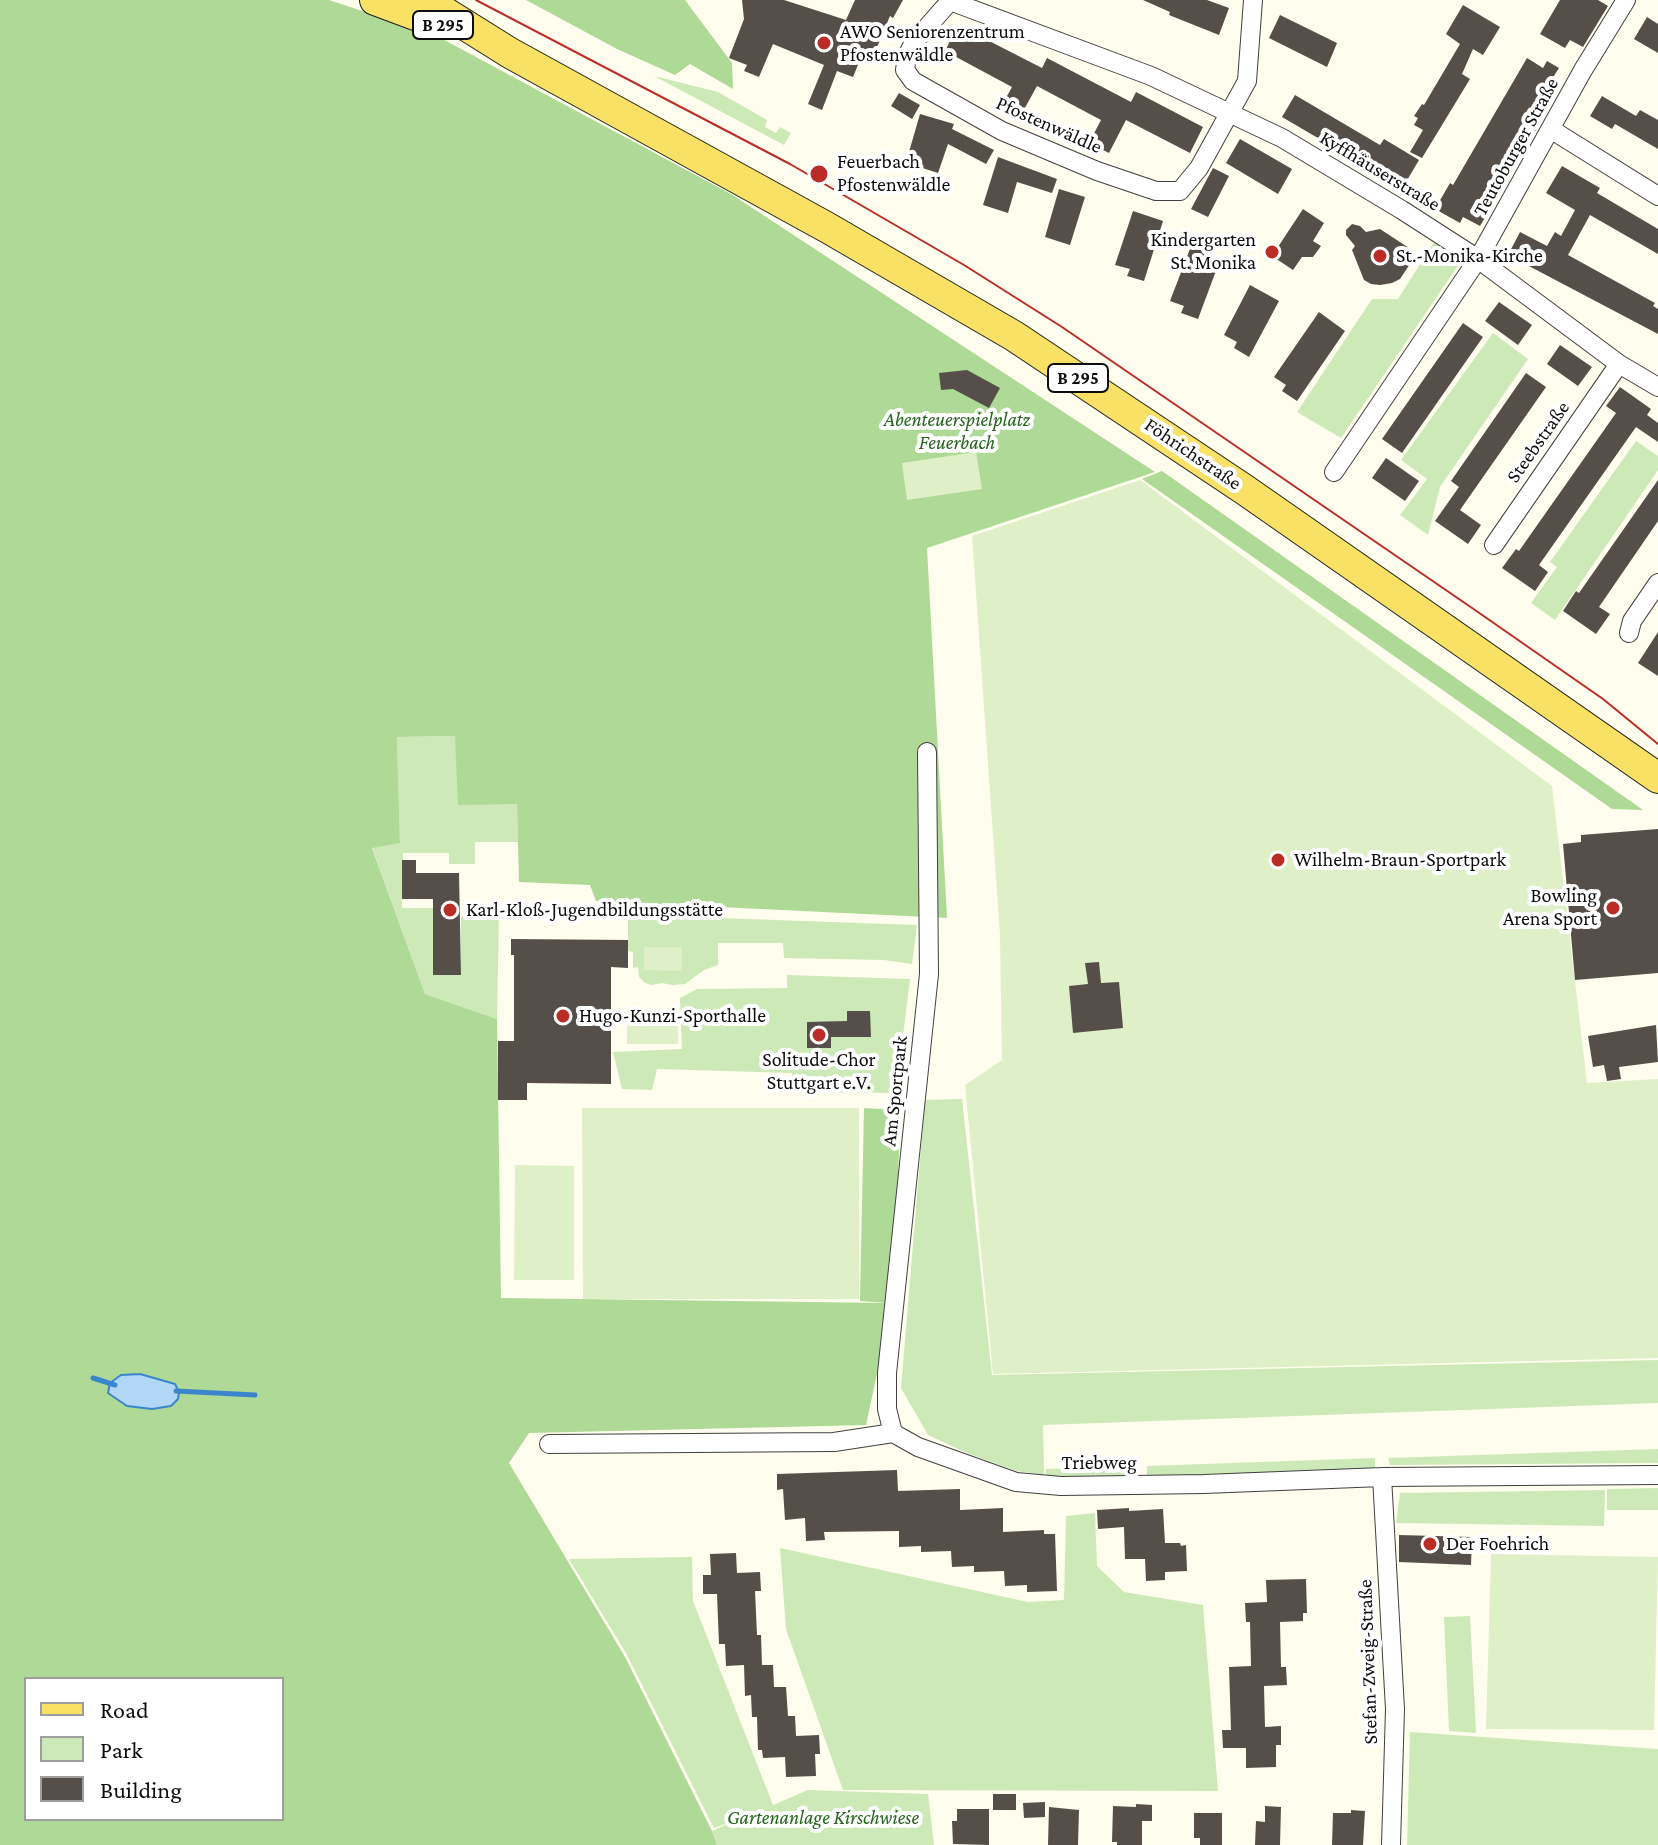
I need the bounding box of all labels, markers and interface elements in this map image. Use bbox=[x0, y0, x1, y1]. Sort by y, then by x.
road number: B 295 bbox=[413, 11, 473, 39]
place label: AWO Seniorenzentrum Pfostenwäldle bbox=[840, 20, 1025, 67]
marker: AWO Seniorenzentrum Pfostenwäldle bbox=[815, 34, 833, 52]
street label: Teutoburger Straße bbox=[1468, 74, 1564, 220]
street label: Pfostenwäldle bbox=[992, 91, 1106, 159]
street label: Kyffhäuserstraße bbox=[1315, 126, 1445, 216]
place label: Feuerbach Pfostenwäldle bbox=[837, 150, 950, 197]
marker: Feuerbach Pfostenwäldle bbox=[808, 163, 830, 185]
place label: Kindergarten St. Monika bbox=[1151, 228, 1256, 275]
marker: Kindergarten St. Monika bbox=[1263, 243, 1281, 261]
place label: St.-Monika-Kirche bbox=[1396, 244, 1543, 268]
marker: St.-Monika-Kirche bbox=[1371, 247, 1389, 265]
road number: B 295 bbox=[1048, 364, 1108, 392]
street label: Steebstraße bbox=[1501, 397, 1575, 487]
park label: Abenteuerspielplatz Feuerbach bbox=[884, 408, 1030, 455]
street label: Föhrichstraße bbox=[1140, 413, 1246, 495]
place label: Wilhelm-Braun-Sportpark bbox=[1294, 848, 1506, 872]
marker: Wilhelm-Braun-Sportpark bbox=[1269, 851, 1287, 869]
place label: Bowling Arena Sport bbox=[1503, 884, 1597, 931]
place label: Karl-Kloß-Jugendbildungsstätte bbox=[466, 898, 723, 922]
marker: Bowling Arena Sport bbox=[1604, 899, 1622, 917]
marker: Karl-Kloß-Jugendbildungsstätte bbox=[441, 901, 459, 919]
place label: Hugo-Kunzi-Sporthalle bbox=[579, 1004, 766, 1028]
marker: Hugo-Kunzi-Sporthalle bbox=[554, 1007, 572, 1025]
marker: Solitude-Chor Stuttgart e.V. bbox=[810, 1026, 828, 1044]
street label: Am Sportpark bbox=[877, 1035, 913, 1147]
place label: Solitude-Chor Stuttgart e.V. bbox=[762, 1048, 876, 1095]
street label: Triebweg bbox=[1061, 1451, 1137, 1475]
place label: Der Foehrich bbox=[1446, 1532, 1549, 1556]
marker: Der Foehrich bbox=[1421, 1535, 1439, 1553]
street label: Stefan-Zweig-Straße bbox=[1353, 1579, 1383, 1745]
legend bbox=[24, 1677, 284, 1821]
text: Road bbox=[100, 1696, 149, 1723]
text: Park bbox=[100, 1736, 143, 1763]
text: Building bbox=[100, 1776, 182, 1803]
park label: Gartenanlage Kirschwiese bbox=[727, 1806, 919, 1830]

